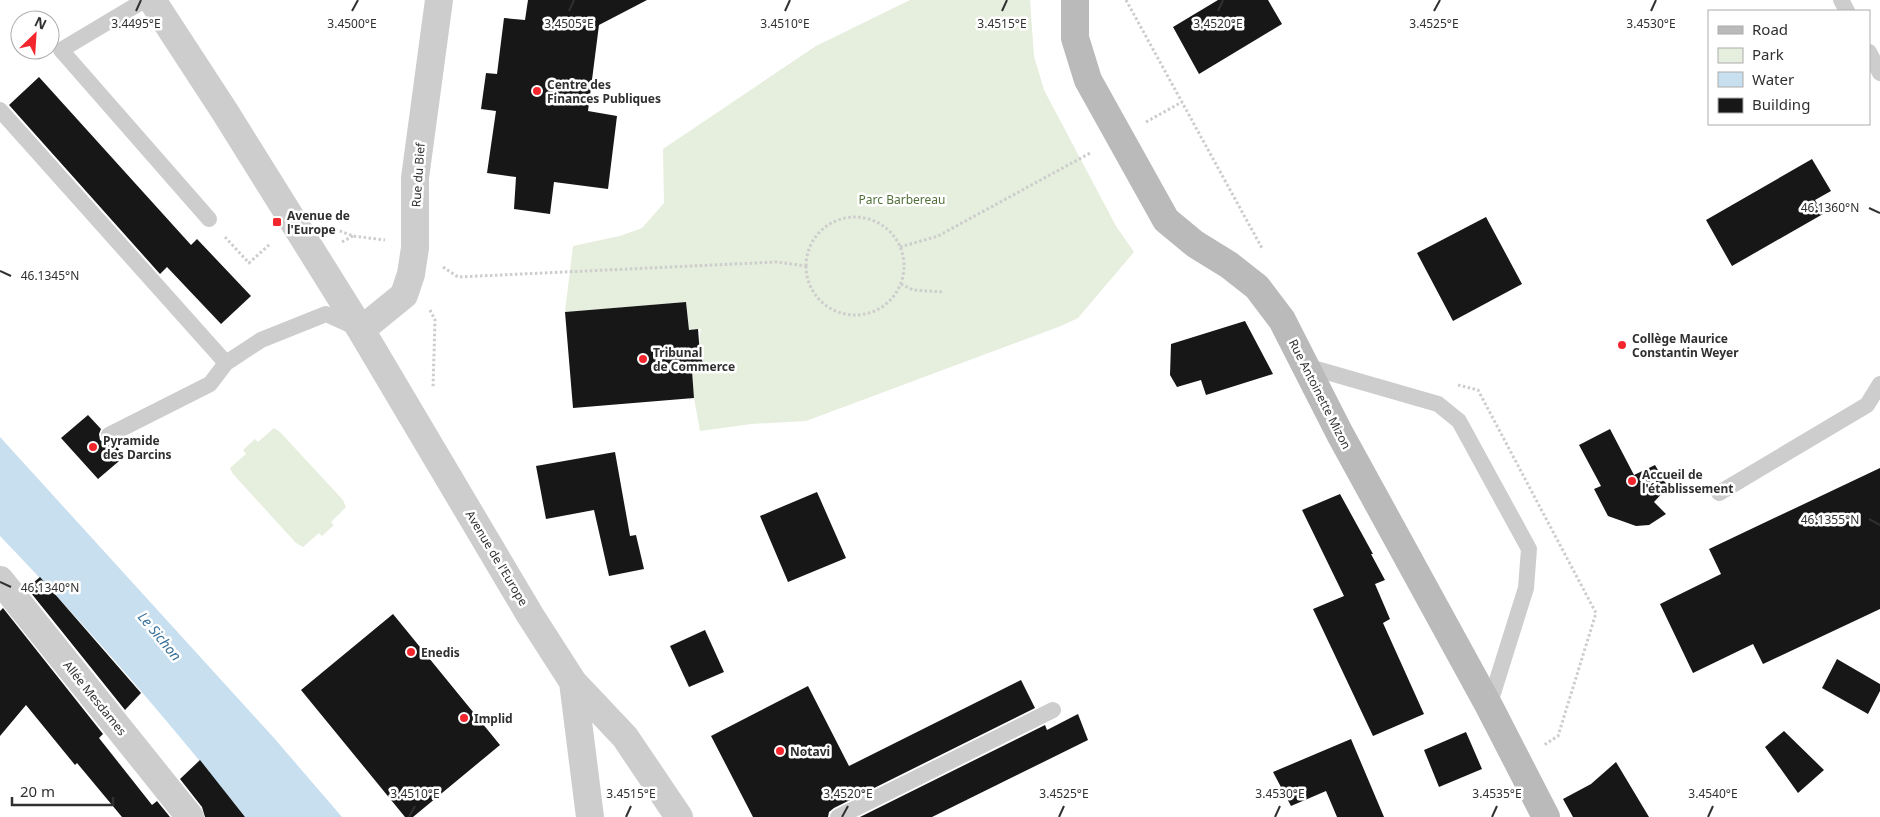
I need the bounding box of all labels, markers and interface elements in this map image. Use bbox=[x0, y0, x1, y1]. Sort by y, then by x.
north arrow bbox=[10, 10, 60, 60]
legend bbox=[1708, 10, 1870, 125]
text: N bbox=[32, 12, 50, 34]
text: 3.4495°E bbox=[111, 15, 161, 32]
text: 3.4500°E bbox=[327, 15, 377, 32]
text: 3.4505°E bbox=[544, 15, 594, 32]
text: 3.4510°E bbox=[760, 15, 810, 32]
text: 3.4515°E bbox=[977, 15, 1027, 32]
text: 3.4520°E bbox=[1193, 15, 1243, 32]
text: 3.4525°E bbox=[1409, 15, 1459, 32]
text: 3.4530°E bbox=[1626, 15, 1676, 32]
text: Road bbox=[1752, 19, 1788, 39]
text: Park bbox=[1752, 44, 1784, 64]
text: Water bbox=[1752, 69, 1794, 89]
place label: Centre des Finances Publiques bbox=[547, 76, 661, 107]
marker: Centre des Finances Publiques bbox=[531, 85, 543, 97]
text: Building bbox=[1752, 94, 1810, 114]
street label: Rue du Bief bbox=[407, 141, 429, 208]
park label: Parc Barbereau bbox=[859, 191, 945, 208]
text: 46.1360°N bbox=[1801, 199, 1859, 216]
place label: Avenue de l'Europe bbox=[287, 207, 350, 238]
marker: Avenue de l'Europe bbox=[271, 216, 283, 228]
text: 46.1345°N bbox=[21, 267, 79, 284]
place label: Collège Maurice Constantin Weyer bbox=[1632, 330, 1739, 361]
street label: Rue Antoinette Mizon bbox=[1285, 336, 1355, 452]
marker: Collège Maurice Constantin Weyer bbox=[1616, 339, 1628, 351]
place label: Tribunal de Commerce bbox=[653, 344, 735, 375]
marker: Tribunal de Commerce bbox=[637, 353, 649, 365]
place label: Pyramide des Darcins bbox=[103, 432, 172, 463]
marker: Pyramide des Darcins bbox=[87, 441, 99, 453]
place label: Accueil de l'établissement bbox=[1642, 466, 1733, 497]
marker: Accueil de l'établissement bbox=[1626, 475, 1638, 487]
street label: Avenue de l'Europe bbox=[462, 507, 532, 609]
text: 46.1355°N bbox=[1801, 511, 1859, 528]
text: 46.1340°N bbox=[21, 579, 79, 596]
water label: Le Sichon bbox=[134, 608, 186, 664]
place label: Enedis bbox=[421, 644, 460, 661]
marker: Enedis bbox=[405, 646, 417, 658]
street label: Allée Mesdames bbox=[60, 657, 131, 739]
place label: Implid bbox=[474, 710, 513, 727]
marker: Implid bbox=[458, 712, 470, 724]
place label: Notavi bbox=[790, 743, 830, 760]
marker: Notavi bbox=[774, 745, 786, 757]
scale bar bbox=[12, 774, 114, 806]
text: 20 m bbox=[20, 781, 55, 801]
text: 3.4510°E bbox=[390, 785, 440, 802]
text: 3.4515°E bbox=[606, 785, 656, 802]
text: 3.4520°E bbox=[823, 785, 873, 802]
text: 3.4525°E bbox=[1039, 785, 1089, 802]
text: 3.4530°E bbox=[1255, 785, 1305, 802]
text: 3.4535°E bbox=[1472, 785, 1522, 802]
text: 3.4540°E bbox=[1688, 785, 1738, 802]

